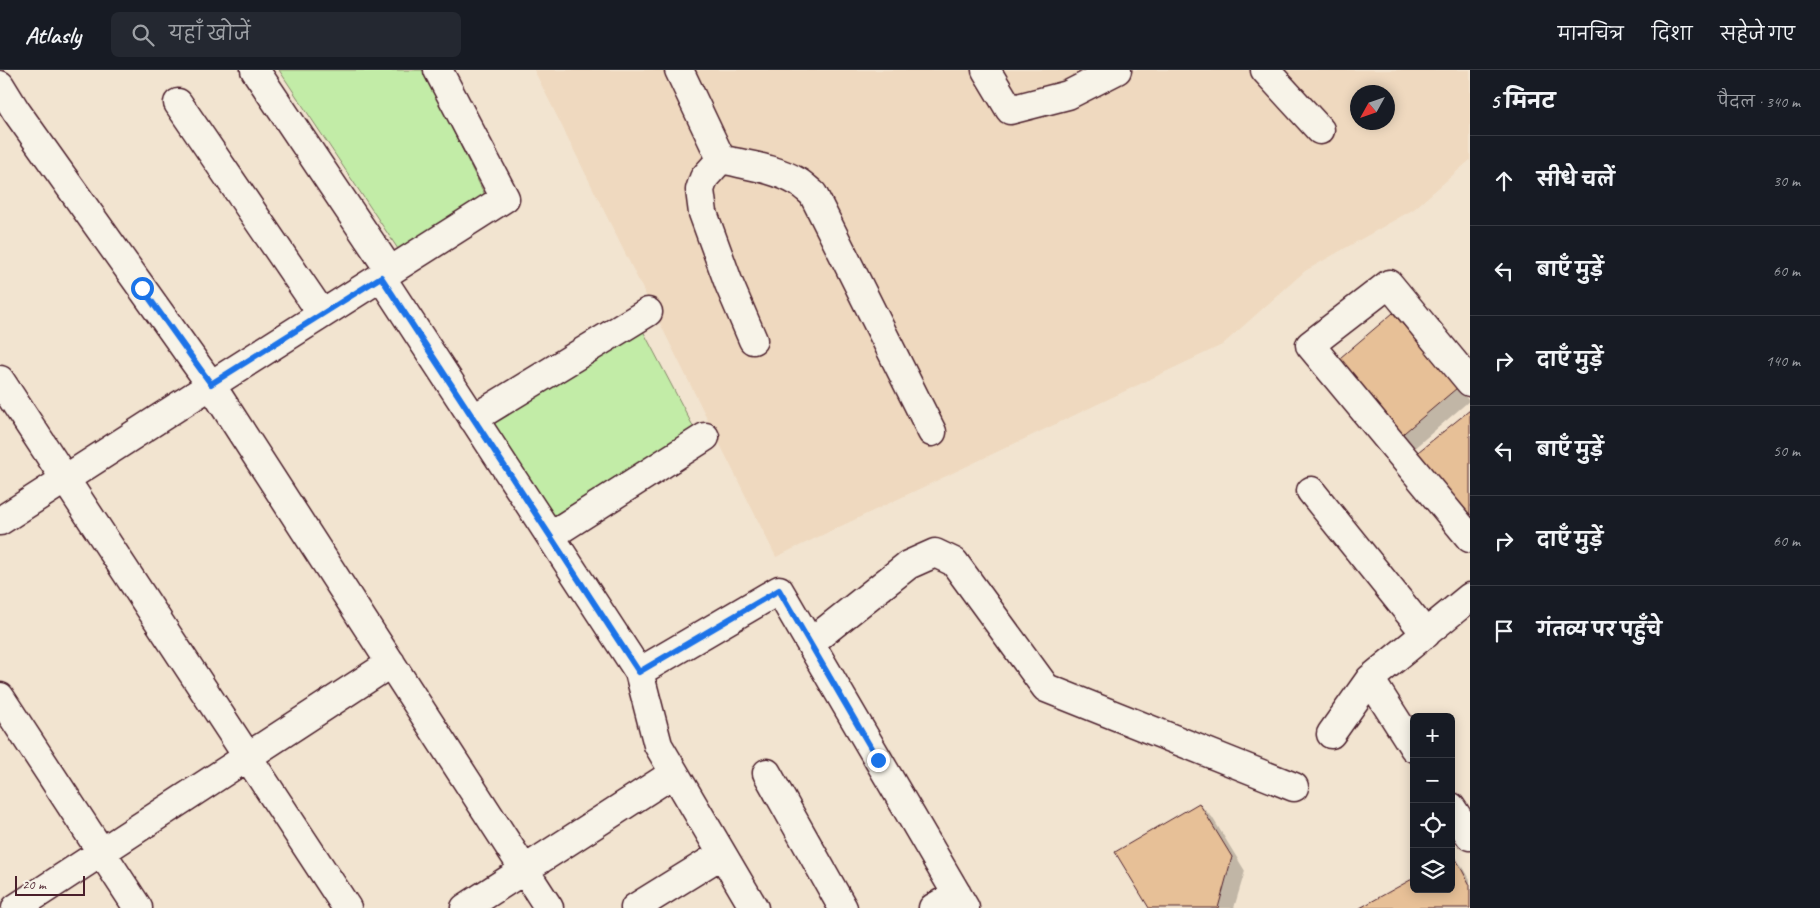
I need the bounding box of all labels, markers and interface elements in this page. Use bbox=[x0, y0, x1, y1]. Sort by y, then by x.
search box bbox=[111, 12, 461, 57]
text: Atlasly bbox=[25, 20, 81, 50]
icon: search bbox=[129, 21, 157, 49]
text: यहाँ खोजें bbox=[169, 22, 250, 46]
text: मानचित्र bbox=[1558, 23, 1624, 45]
text: दिशा bbox=[1652, 23, 1692, 45]
text: सहेजे गए bbox=[1720, 23, 1795, 45]
north arrow bbox=[1350, 85, 1395, 130]
text: 5 मिनट bbox=[1490, 88, 1555, 114]
text: पैदल · 340 m bbox=[1718, 92, 1800, 112]
icon: ahead bbox=[1490, 167, 1518, 195]
text: सीधे चलें bbox=[1537, 168, 1615, 192]
text: 30 m bbox=[1773, 171, 1800, 191]
icon: left bbox=[1490, 257, 1518, 285]
text: बाएँ मुड़ें bbox=[1537, 258, 1603, 282]
text: 60 m bbox=[1773, 261, 1800, 281]
route start bbox=[131, 277, 154, 300]
icon: right bbox=[1490, 347, 1518, 375]
text: दाएँ मुड़ें bbox=[1537, 348, 1603, 372]
text: 140 m bbox=[1766, 351, 1800, 371]
icon: left bbox=[1490, 437, 1518, 465]
text: बाएँ मुड़ें bbox=[1537, 438, 1603, 462]
text: 50 m bbox=[1773, 441, 1800, 461]
icon: right bbox=[1490, 527, 1518, 555]
text: दाएँ मुड़ें bbox=[1537, 528, 1603, 552]
text: 60 m bbox=[1773, 531, 1800, 551]
icon: arrive bbox=[1490, 617, 1518, 645]
text: गंतव्य पर पहुँचे bbox=[1537, 618, 1662, 642]
map controls bbox=[1410, 713, 1455, 893]
button: + bbox=[1410, 713, 1455, 758]
route end bbox=[867, 749, 890, 772]
button: − bbox=[1410, 758, 1455, 803]
button: locate bbox=[1410, 803, 1455, 848]
button: layers bbox=[1410, 848, 1455, 893]
scale bar bbox=[15, 873, 85, 896]
text: 20 m bbox=[22, 876, 46, 893]

